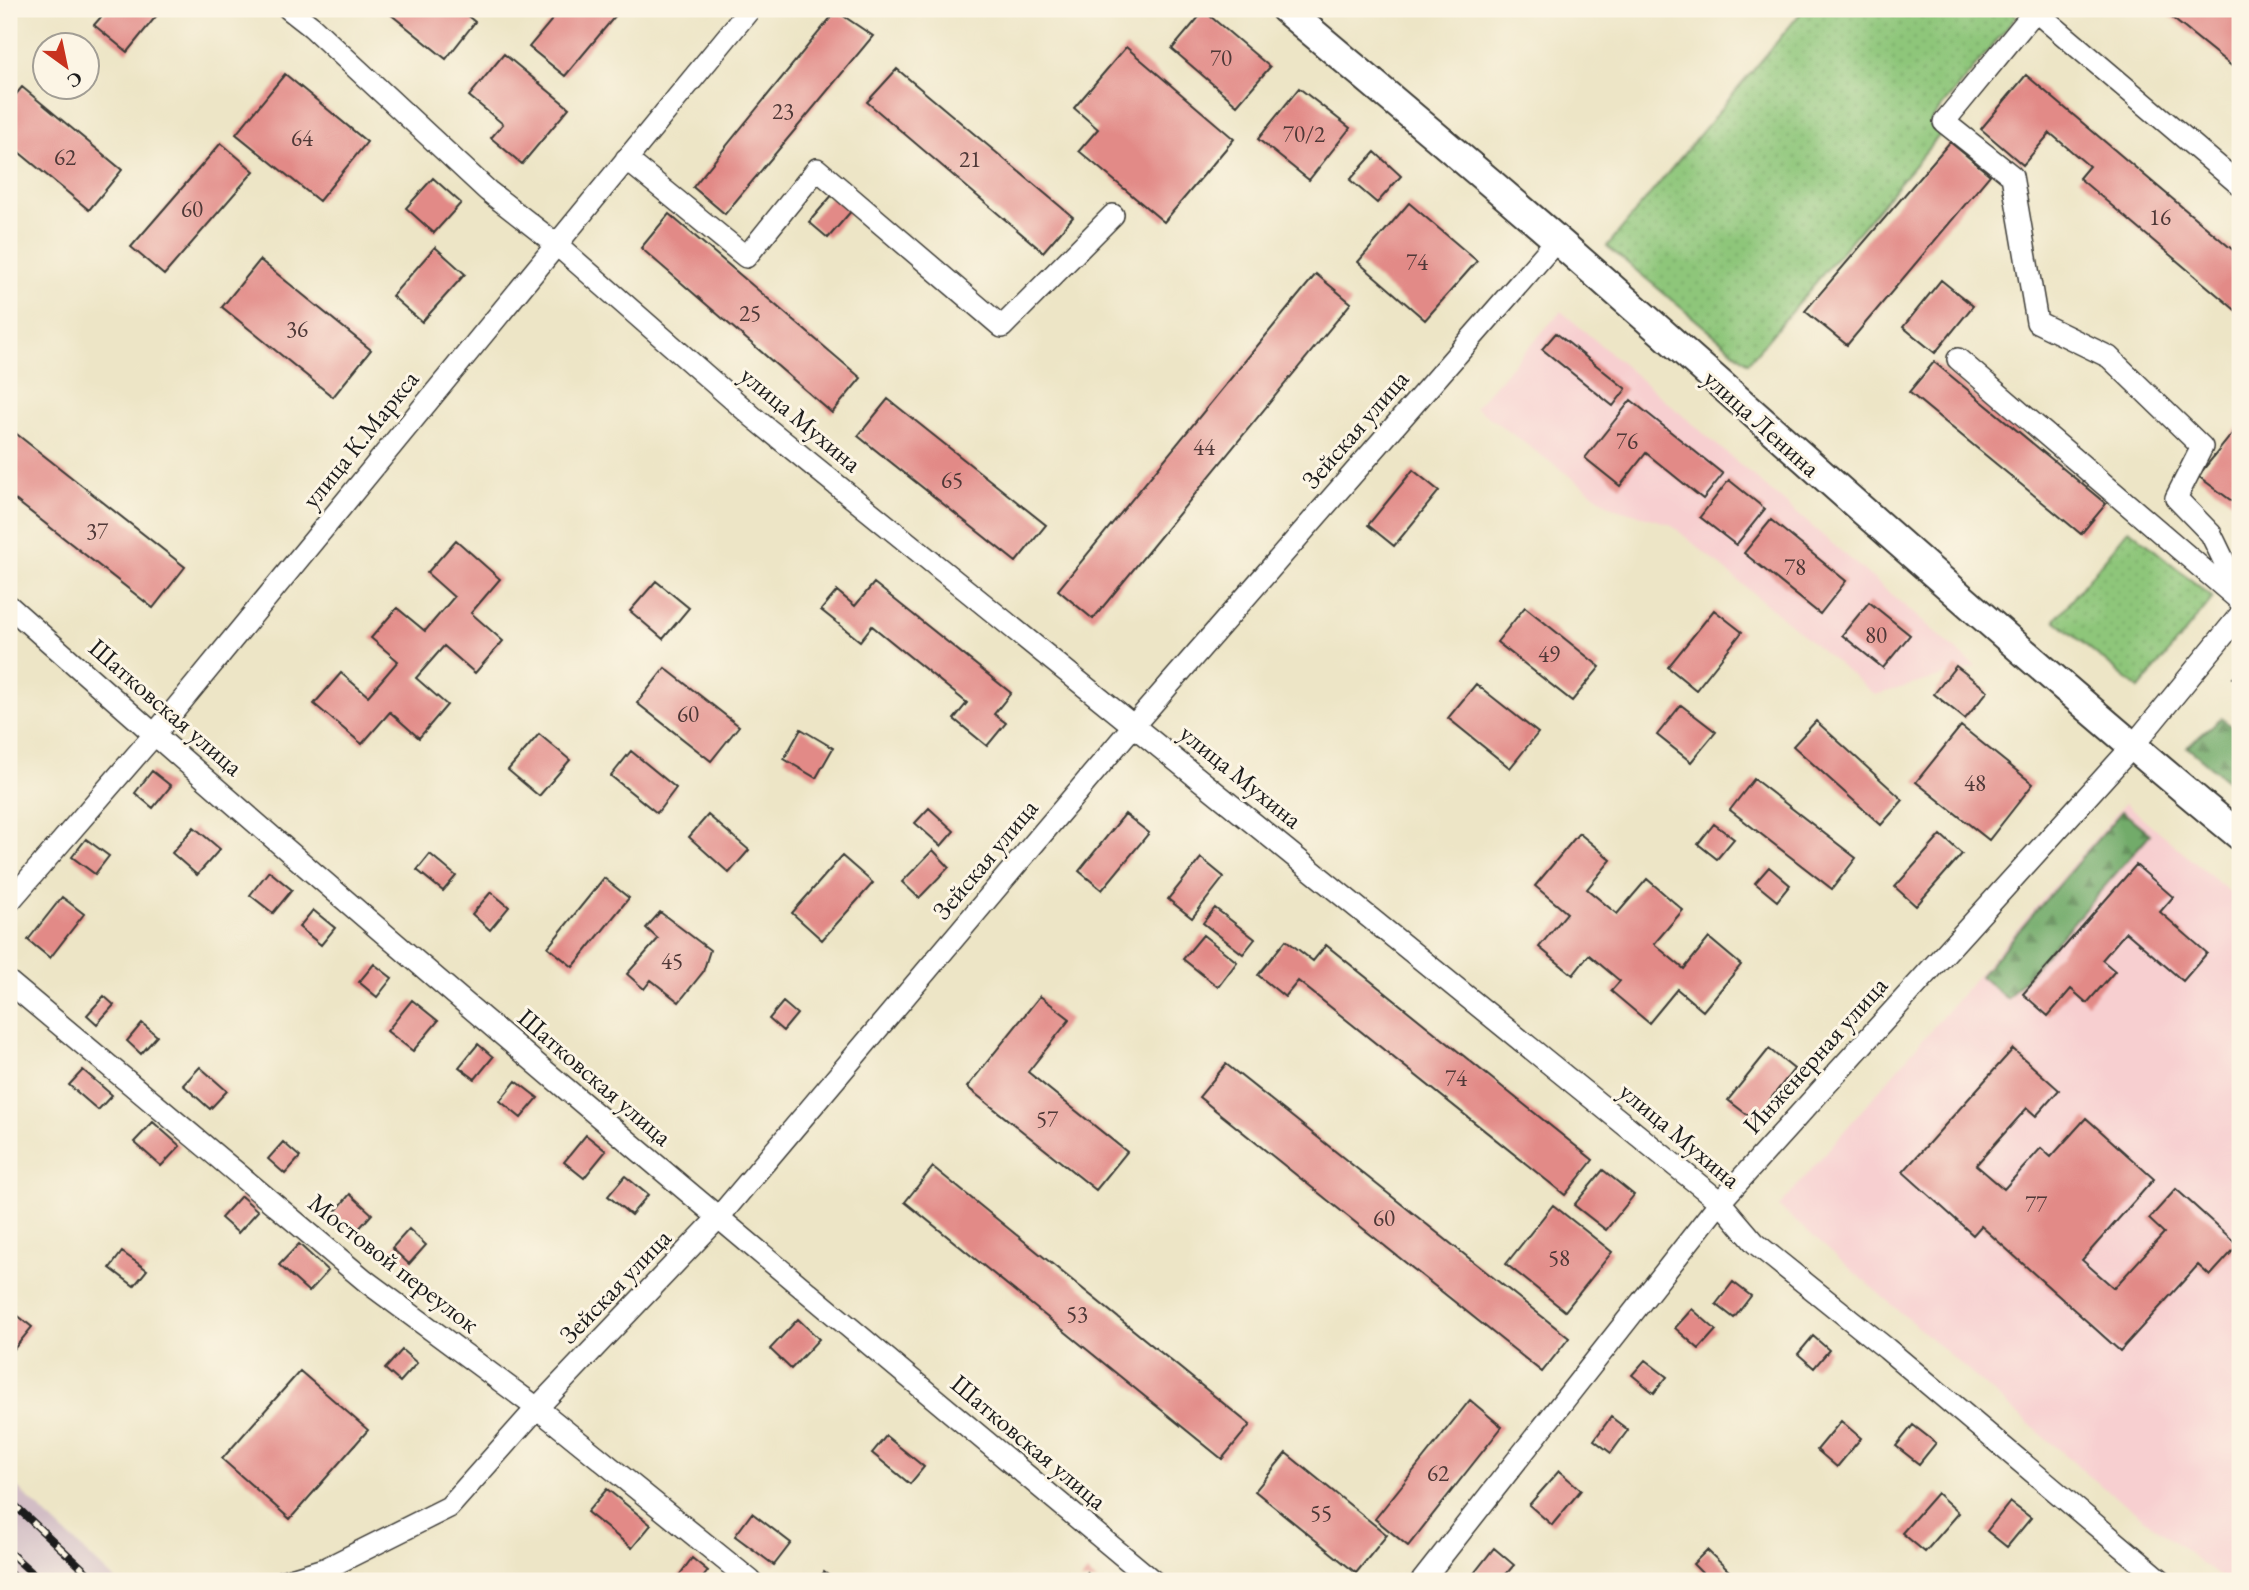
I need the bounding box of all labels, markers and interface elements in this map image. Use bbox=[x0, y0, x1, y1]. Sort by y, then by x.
north arrow bbox=[32, 32, 102, 102]
house number: 70 bbox=[1210, 43, 1232, 73]
text: С bbox=[63, 66, 87, 94]
house number: 23 bbox=[772, 96, 794, 126]
house number: 70/2 bbox=[1283, 119, 1325, 149]
house number: 64 bbox=[291, 123, 314, 153]
house number: 62 bbox=[54, 142, 76, 172]
house number: 21 bbox=[959, 144, 981, 174]
house number: 60 bbox=[181, 194, 203, 224]
house number: 16 bbox=[2149, 202, 2171, 232]
house number: 74 bbox=[1406, 247, 1429, 277]
house number: 25 bbox=[739, 298, 761, 328]
house number: 36 bbox=[286, 314, 308, 344]
street label: улица Мухина bbox=[733, 358, 869, 480]
street label: улица К.Маркса bbox=[294, 362, 427, 515]
street label: Зейская улица bbox=[1294, 362, 1417, 496]
street label: улица Ленина bbox=[1696, 362, 1828, 485]
house number: 76 bbox=[1616, 426, 1638, 456]
house number: 44 bbox=[1193, 432, 1216, 462]
house number: 65 bbox=[941, 465, 963, 495]
house number: 37 bbox=[86, 516, 109, 546]
house number: 78 bbox=[1784, 552, 1806, 582]
house number: 80 bbox=[1865, 620, 1887, 650]
street label: Шатковская улица bbox=[82, 631, 251, 784]
house number: 49 bbox=[1538, 639, 1560, 669]
house number: 60 bbox=[677, 699, 699, 729]
street label: улица Мухина bbox=[1173, 716, 1310, 836]
house number: 48 bbox=[1964, 768, 1986, 798]
street label: Зейская улица bbox=[925, 791, 1046, 926]
house number: 45 bbox=[661, 946, 683, 976]
street label: Инженерная улица bbox=[1735, 969, 1895, 1141]
street label: Шатковская улица bbox=[511, 1001, 680, 1154]
house number: 74 bbox=[1445, 1063, 1468, 1093]
street label: улица Мухина bbox=[1612, 1074, 1748, 1196]
house number: 57 bbox=[1036, 1104, 1059, 1134]
street label: Мостовой переулок bbox=[302, 1186, 487, 1341]
house number: 77 bbox=[2025, 1189, 2048, 1219]
house number: 60 bbox=[1373, 1203, 1395, 1233]
street label: Зейская улица bbox=[552, 1221, 679, 1351]
house number: 58 bbox=[1548, 1243, 1570, 1273]
house number: 53 bbox=[1066, 1299, 1088, 1329]
street label: Шатковская улица bbox=[944, 1367, 1115, 1518]
house number: 62 bbox=[1427, 1458, 1449, 1488]
house number: 55 bbox=[1310, 1498, 1332, 1528]

